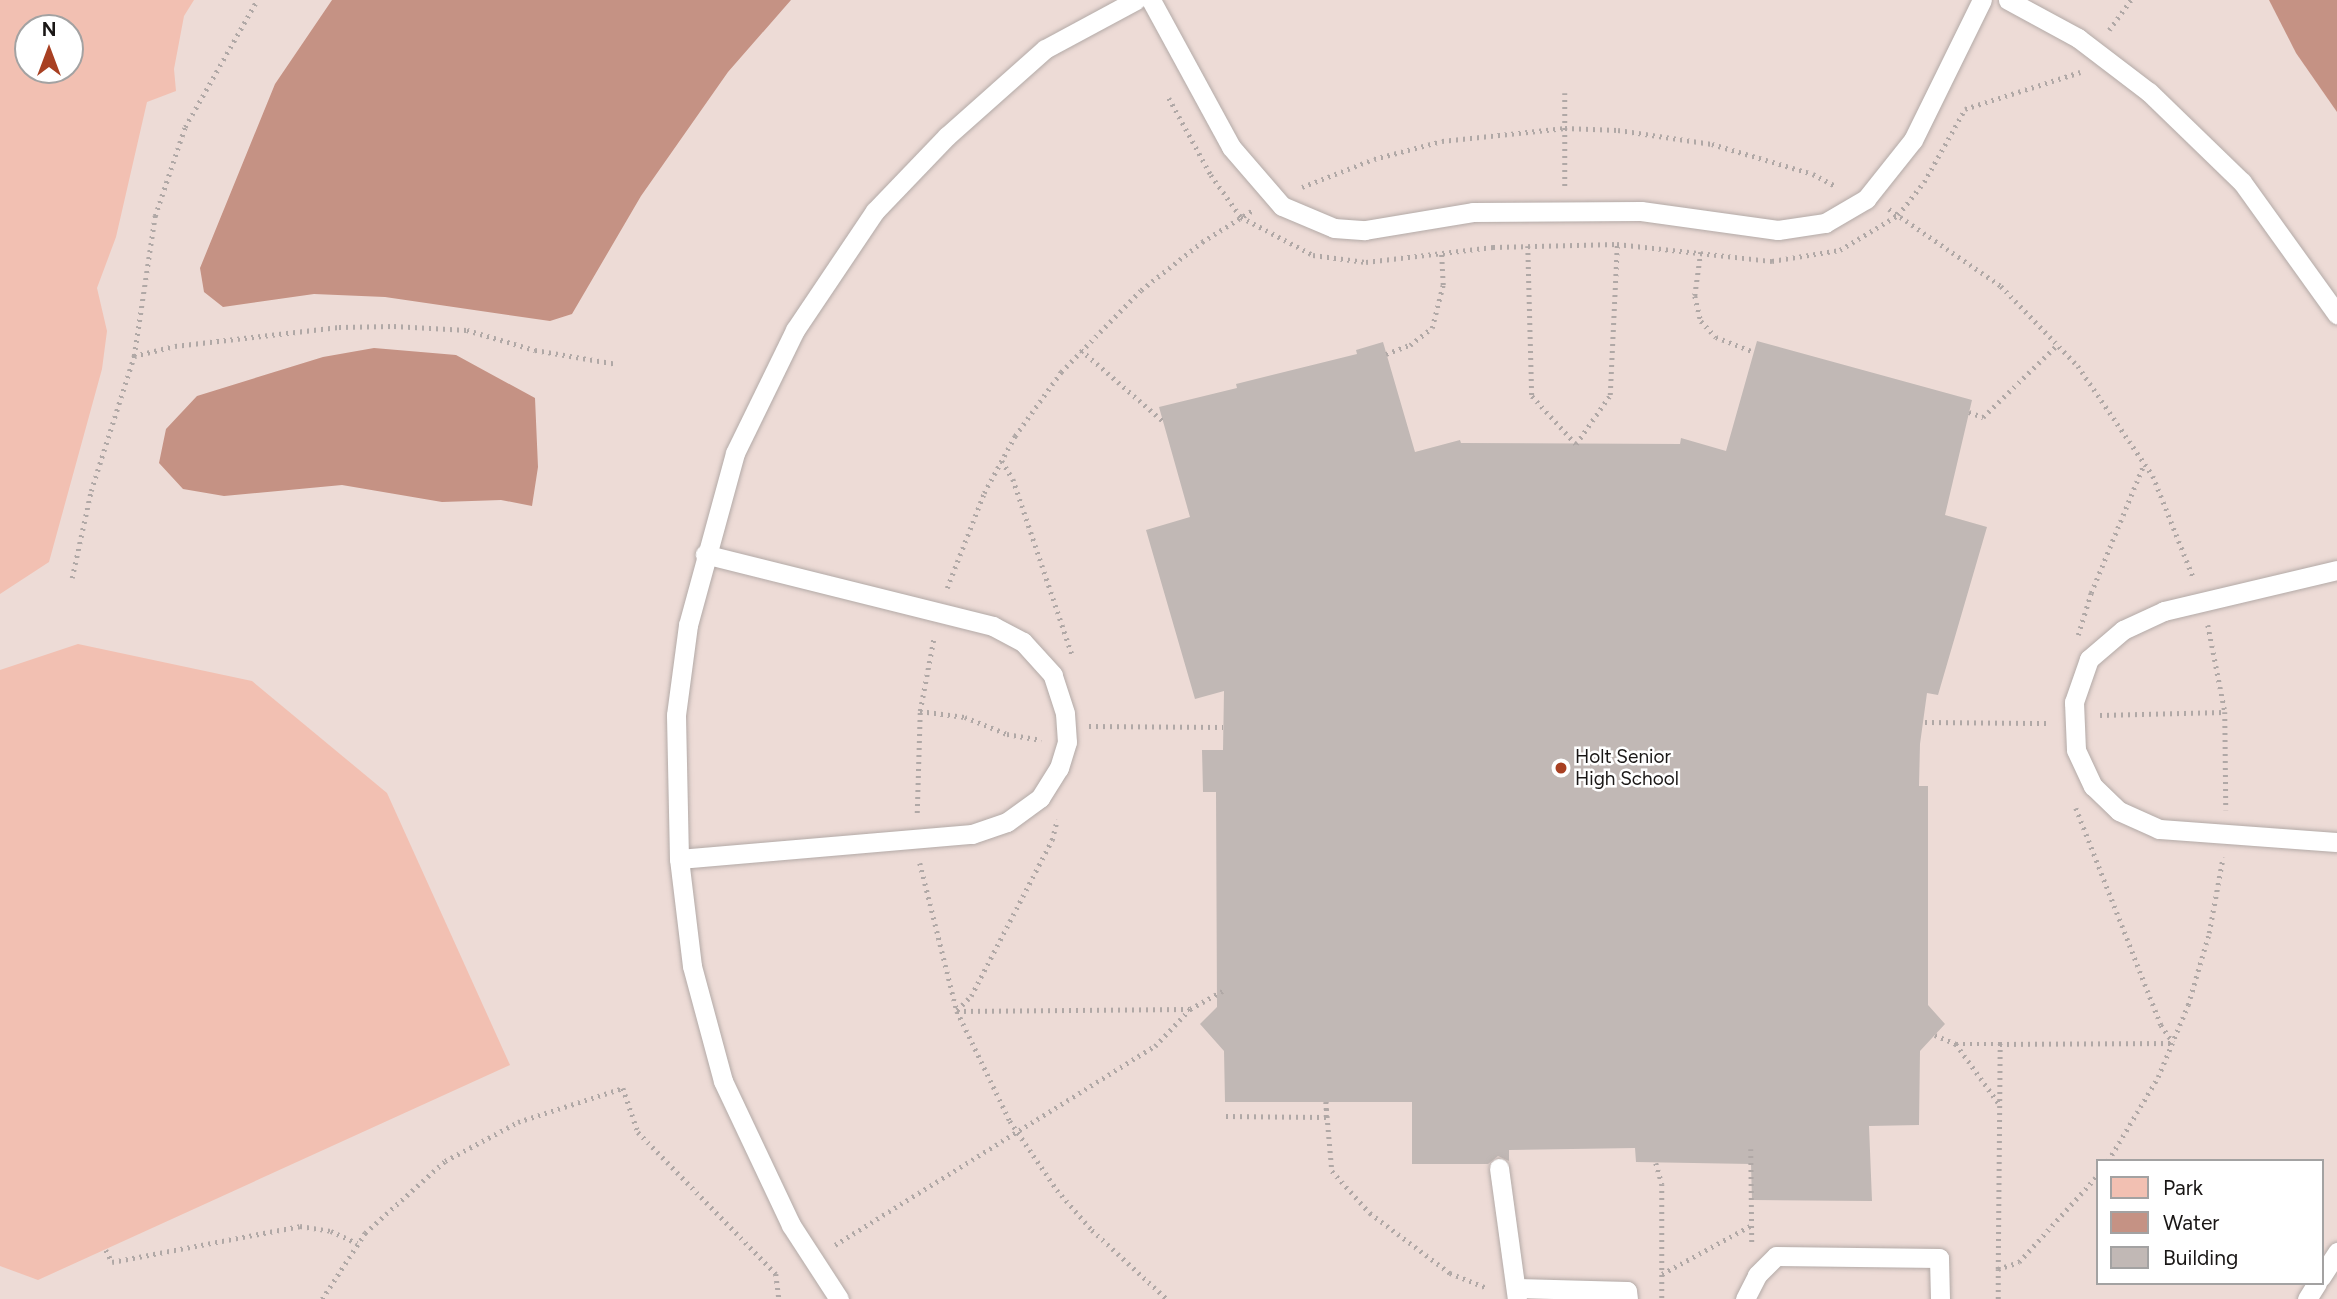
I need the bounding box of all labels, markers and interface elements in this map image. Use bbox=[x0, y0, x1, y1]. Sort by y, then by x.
north arrow bbox=[14, 14, 84, 84]
text: N bbox=[42, 18, 56, 41]
place label: Holt Senior High School bbox=[1575, 746, 1679, 790]
marker: Holt Senior High School bbox=[1553, 760, 1569, 776]
legend bbox=[2096, 1159, 2323, 1285]
text: Park bbox=[2163, 1175, 2203, 1200]
text: Water bbox=[2163, 1210, 2219, 1235]
text: Building bbox=[2163, 1245, 2238, 1270]

